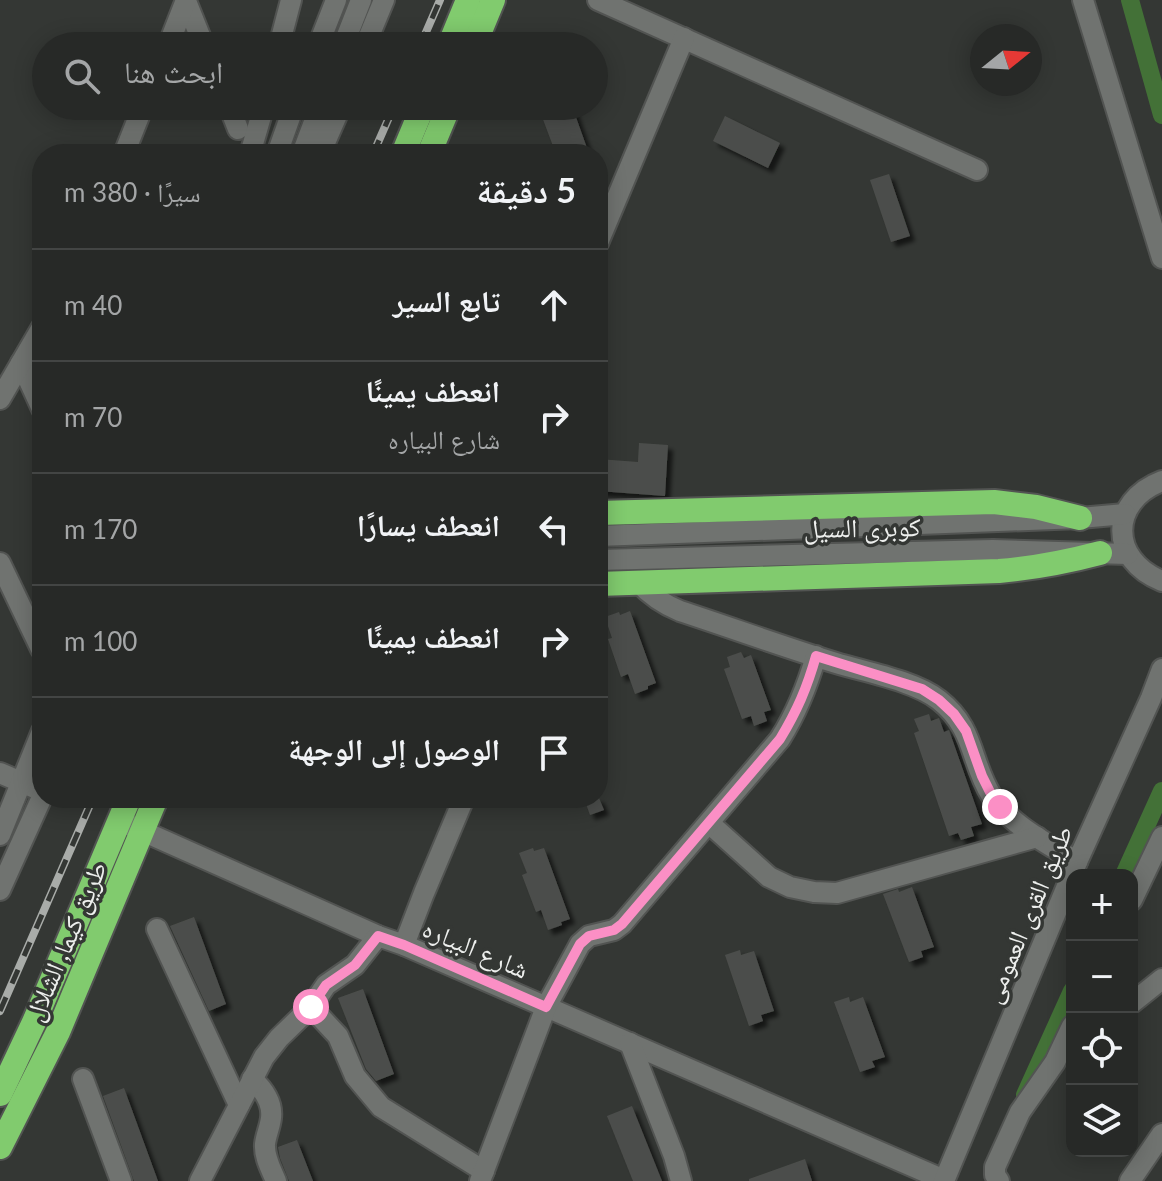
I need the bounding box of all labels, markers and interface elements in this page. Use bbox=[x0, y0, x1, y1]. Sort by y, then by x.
north arrow bbox=[970, 24, 1042, 96]
search box bbox=[32, 32, 608, 120]
text: ابحث هنا bbox=[124, 53, 223, 89]
icon: search bbox=[60, 54, 104, 98]
text: 5 دقيقة bbox=[477, 169, 576, 210]
text: سيرًا · 380 m bbox=[64, 176, 201, 208]
text: تابع السير bbox=[393, 282, 500, 318]
icon: ahead bbox=[532, 283, 576, 327]
text: 40 m bbox=[64, 289, 122, 321]
text: انعطف يمينًا bbox=[365, 372, 500, 408]
icon: right bbox=[532, 395, 576, 439]
text: 70 m bbox=[64, 401, 122, 433]
text: شارع البياره bbox=[388, 423, 500, 455]
text: انعطف يسارًا bbox=[357, 506, 500, 542]
icon: left bbox=[532, 507, 576, 551]
street label: كوبرى السيل bbox=[803, 510, 921, 545]
text: 170 m bbox=[64, 513, 137, 545]
text: انعطف يمينًا bbox=[365, 618, 500, 654]
icon: right bbox=[532, 619, 576, 663]
text: 100 m bbox=[64, 625, 137, 657]
text: الوصول إلى الوجهة bbox=[288, 730, 500, 766]
icon: arrive bbox=[532, 731, 576, 775]
route end bbox=[982, 789, 1018, 825]
street label: طريق القرى العمومى bbox=[975, 820, 1080, 1008]
street label: طريق كيما, الشلال bbox=[17, 856, 114, 1026]
map controls bbox=[1066, 869, 1138, 1157]
button: + bbox=[1066, 869, 1138, 941]
street label: شارع البياره bbox=[418, 911, 534, 986]
button: − bbox=[1066, 941, 1138, 1013]
route start bbox=[293, 989, 329, 1025]
button: locate bbox=[1066, 1013, 1138, 1085]
button: layers bbox=[1066, 1085, 1138, 1157]

